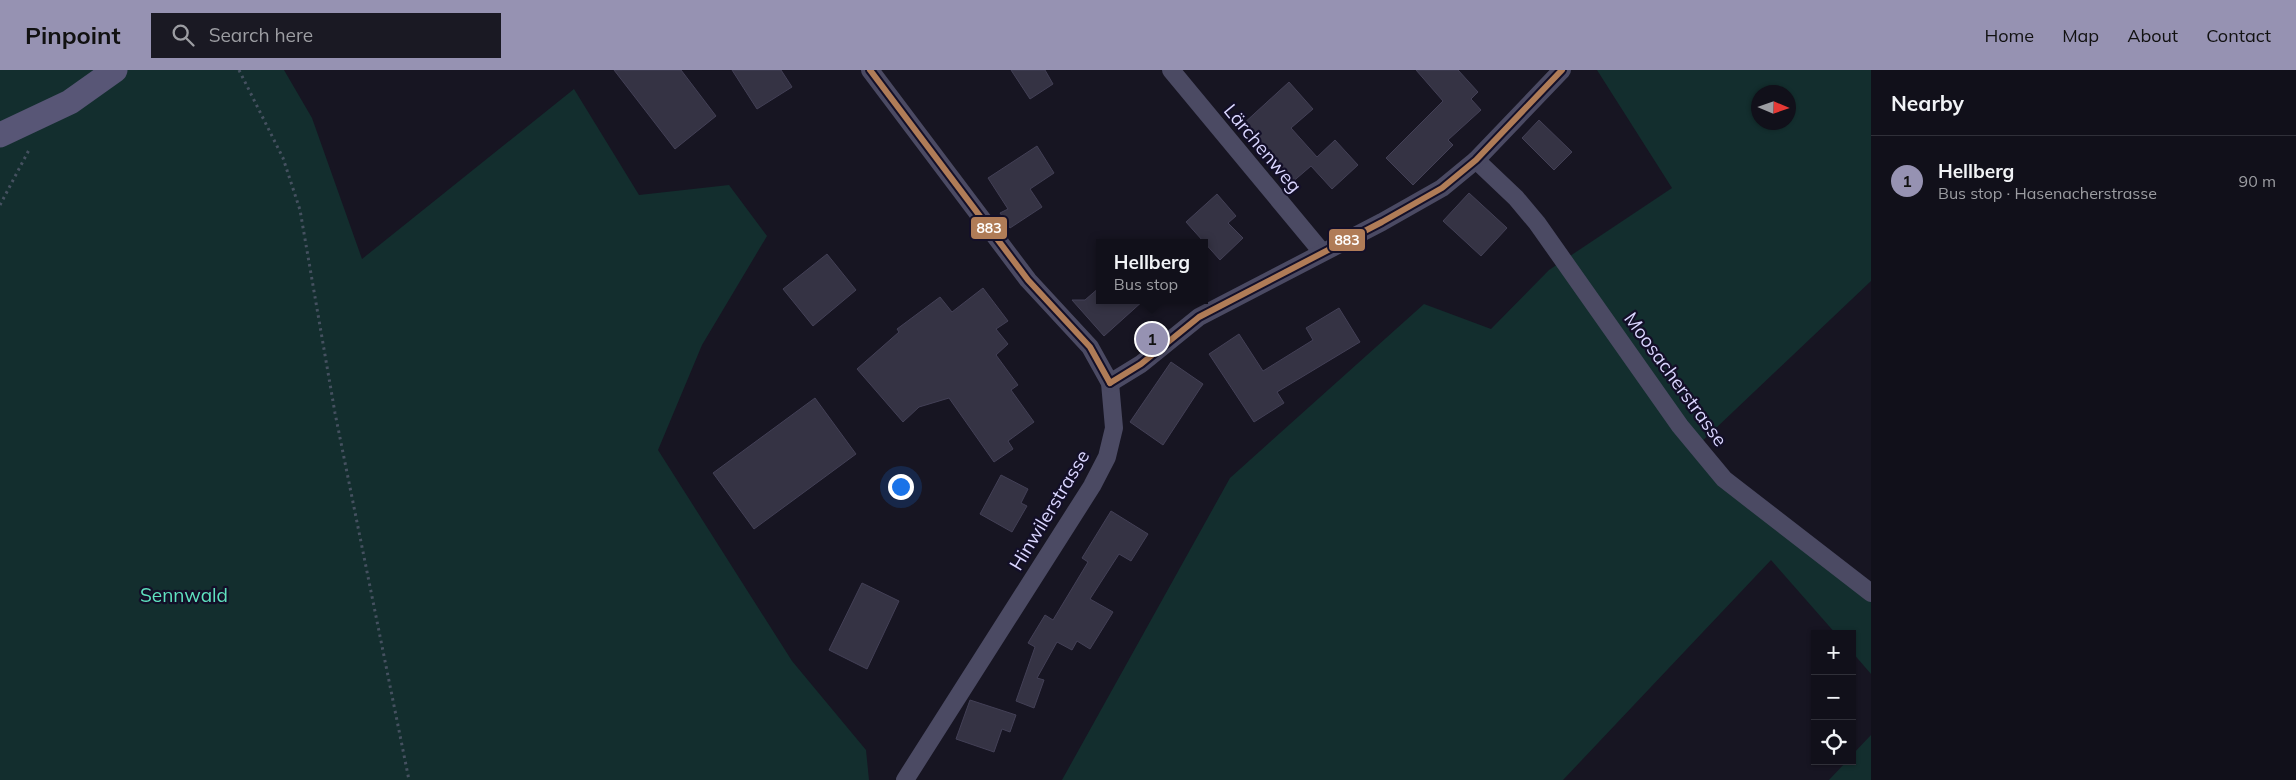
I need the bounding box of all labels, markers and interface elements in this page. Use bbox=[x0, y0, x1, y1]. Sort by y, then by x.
search box bbox=[151, 13, 501, 58]
text: Pinpoint bbox=[25, 20, 121, 50]
icon: search bbox=[169, 21, 197, 49]
text: Search here bbox=[209, 23, 313, 47]
text: Home bbox=[1984, 24, 2034, 47]
text: Map bbox=[2062, 24, 2099, 47]
text: About bbox=[2127, 24, 2178, 47]
text: Contact bbox=[2206, 24, 2271, 47]
north arrow bbox=[1751, 85, 1796, 130]
text: Nearby bbox=[1891, 90, 1964, 116]
street label: Lärchenweg bbox=[1219, 99, 1307, 197]
text: Hellberg bbox=[1938, 159, 2014, 183]
text: 1 bbox=[1902, 171, 1912, 191]
text: 90 m bbox=[2239, 171, 2276, 191]
text: Bus stop · Hasenacherstrasse bbox=[1938, 183, 2157, 203]
line badge: 883 bbox=[970, 216, 1008, 240]
text: 883 bbox=[976, 219, 1002, 237]
line badge: 883 bbox=[1328, 228, 1366, 252]
text: 883 bbox=[1334, 231, 1360, 249]
popup bbox=[1096, 239, 1208, 304]
text: Hellberg bbox=[1114, 250, 1190, 274]
text: Bus stop bbox=[1114, 274, 1178, 294]
street label: Moosacherstrasse bbox=[1619, 307, 1733, 451]
pin: 1 bbox=[1136, 320, 1168, 358]
street label: Hinwilerstrasse bbox=[1004, 445, 1094, 575]
your location bbox=[888, 474, 914, 500]
park label: Sennwald bbox=[140, 583, 228, 607]
map controls bbox=[1811, 630, 1856, 765]
button: + bbox=[1811, 630, 1856, 675]
button: − bbox=[1811, 675, 1856, 720]
button: locate bbox=[1811, 720, 1856, 765]

